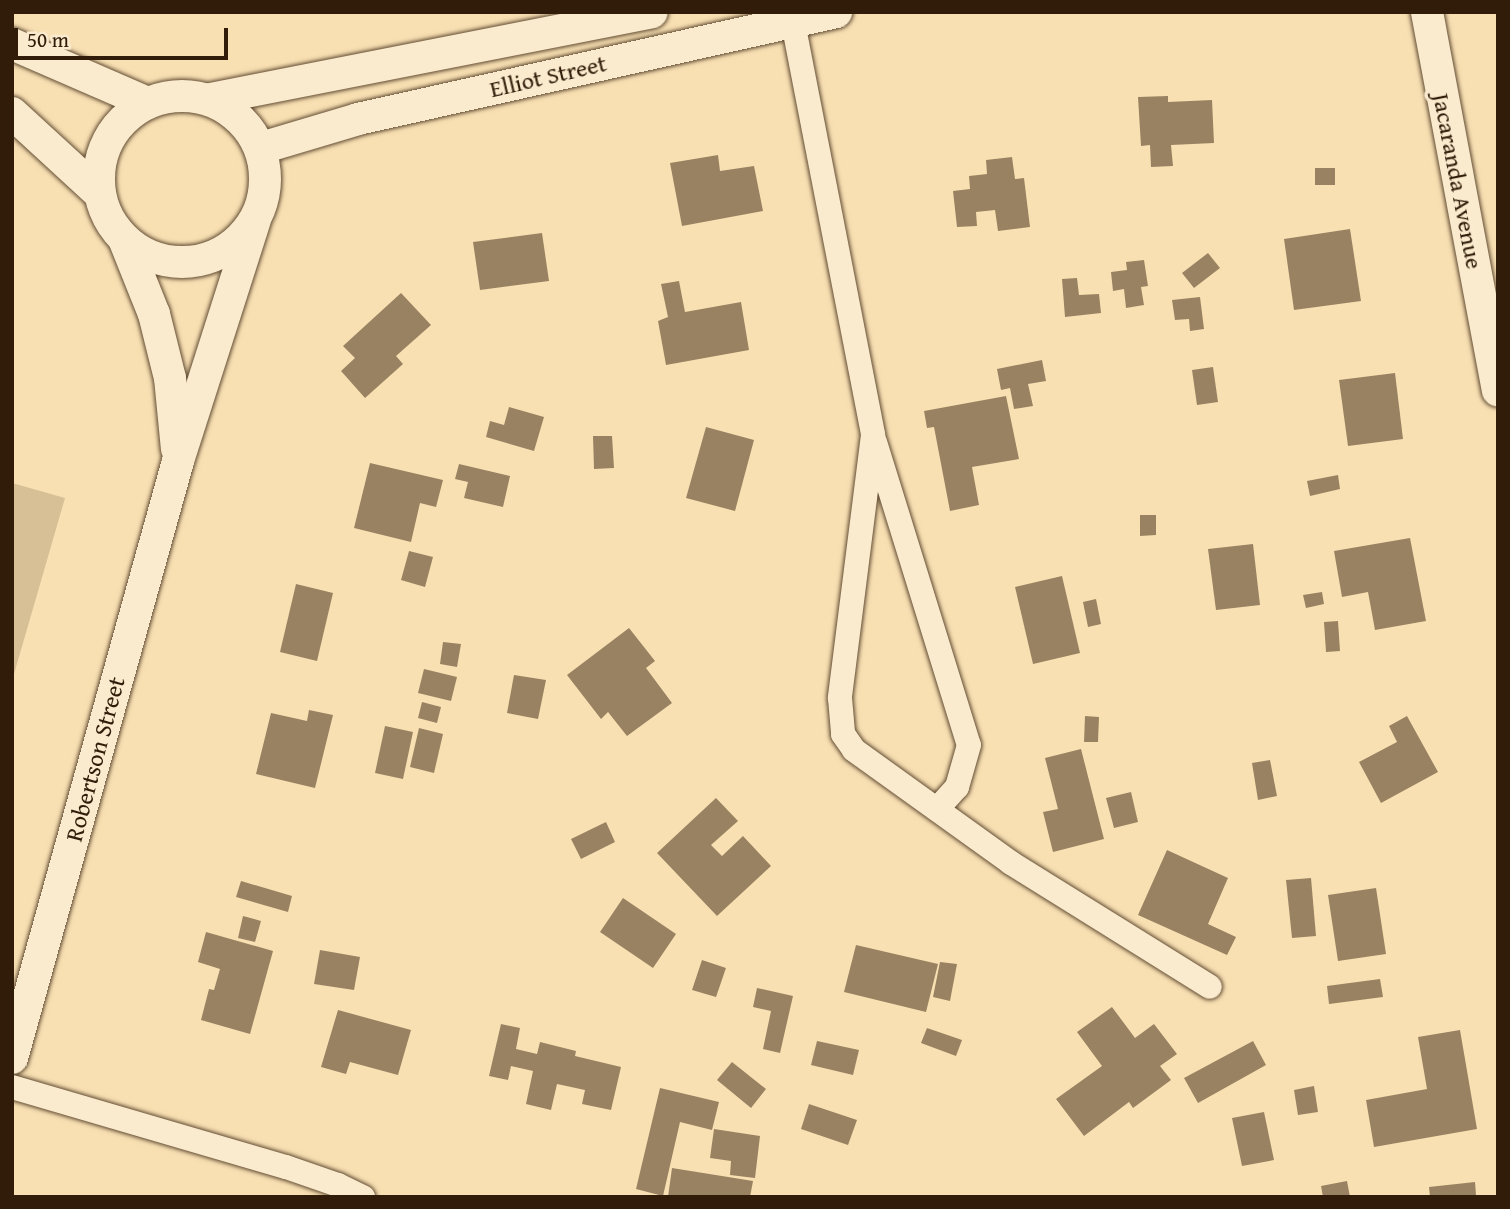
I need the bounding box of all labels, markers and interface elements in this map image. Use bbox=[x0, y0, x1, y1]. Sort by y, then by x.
scale bar bbox=[18, 14, 231, 58]
text: 50 m bbox=[27, 24, 69, 55]
street label: Elliot Street bbox=[487, 49, 609, 103]
street label: Jacaranda Avenue bbox=[1427, 91, 1489, 271]
street label: Robertson Street bbox=[59, 673, 131, 845]

